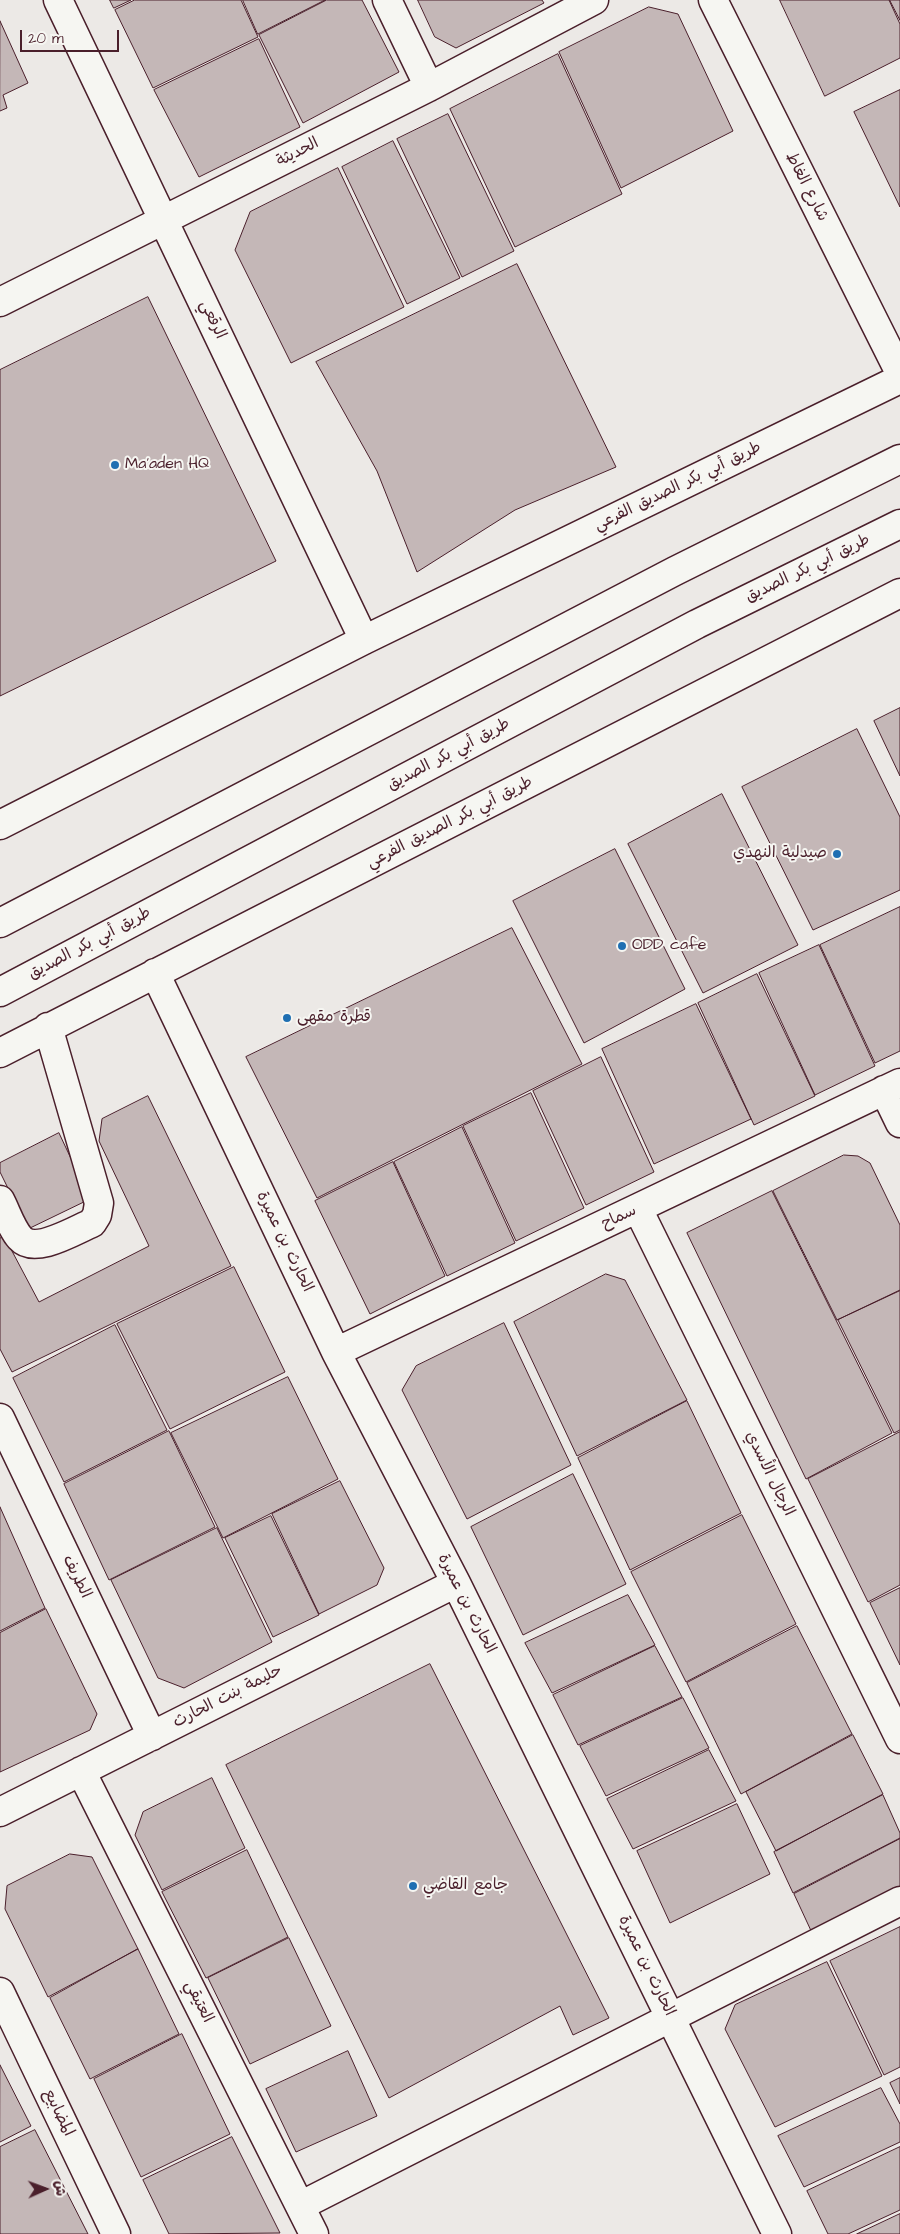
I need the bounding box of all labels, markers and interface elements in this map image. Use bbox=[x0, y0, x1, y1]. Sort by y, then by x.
scale bar bbox=[22, 20, 121, 52]
text: 20 m bbox=[28, 28, 64, 49]
street label: الحديثة bbox=[274, 134, 322, 172]
street label: شارع الغاط bbox=[780, 149, 832, 225]
street label: الرقعي bbox=[195, 297, 229, 343]
street label: طريق أبي بكر الصديق الفرعي bbox=[591, 438, 765, 536]
place label: Ma'aden HQ bbox=[125, 455, 209, 475]
marker: Ma'aden HQ bbox=[109, 459, 121, 471]
street label: طريق أبي بكر الصديق bbox=[743, 531, 873, 607]
street label: طريق أبي بكر الصديق bbox=[384, 715, 514, 795]
street label: طريق أبي بكر الصديق الفرعي bbox=[364, 773, 536, 873]
place label: صيدلية النهدي bbox=[733, 844, 827, 864]
marker: صيدلية النهدي bbox=[831, 848, 843, 860]
street label: طريق أبي بكر الصديق bbox=[25, 904, 155, 984]
place label: ODD cafe bbox=[632, 936, 706, 956]
marker: ODD cafe bbox=[616, 940, 628, 952]
place label: قطرة مقهى bbox=[297, 1008, 371, 1028]
marker: قطرة مقهى bbox=[281, 1012, 293, 1024]
street label: الحارث بن عميرة bbox=[251, 1189, 317, 1295]
street label: سماح bbox=[598, 1202, 640, 1234]
street label: الرجال الأسدي bbox=[740, 1428, 798, 1520]
street label: الحارث بن عميرة bbox=[433, 1551, 499, 1657]
street label: الطريف bbox=[57, 1552, 95, 1602]
street label: حليمة بنت الحارث bbox=[170, 1661, 286, 1733]
place label: جامع القاضي bbox=[423, 1876, 508, 1896]
marker: جامع القاضي bbox=[407, 1880, 419, 1892]
street label: الحارث بن عميرة bbox=[613, 1913, 679, 2019]
street label: العتيقي bbox=[179, 1978, 217, 2026]
street label: المضابيع bbox=[38, 2086, 78, 2140]
north arrow bbox=[20, 2164, 70, 2214]
text: ش bbox=[50, 2180, 70, 2197]

